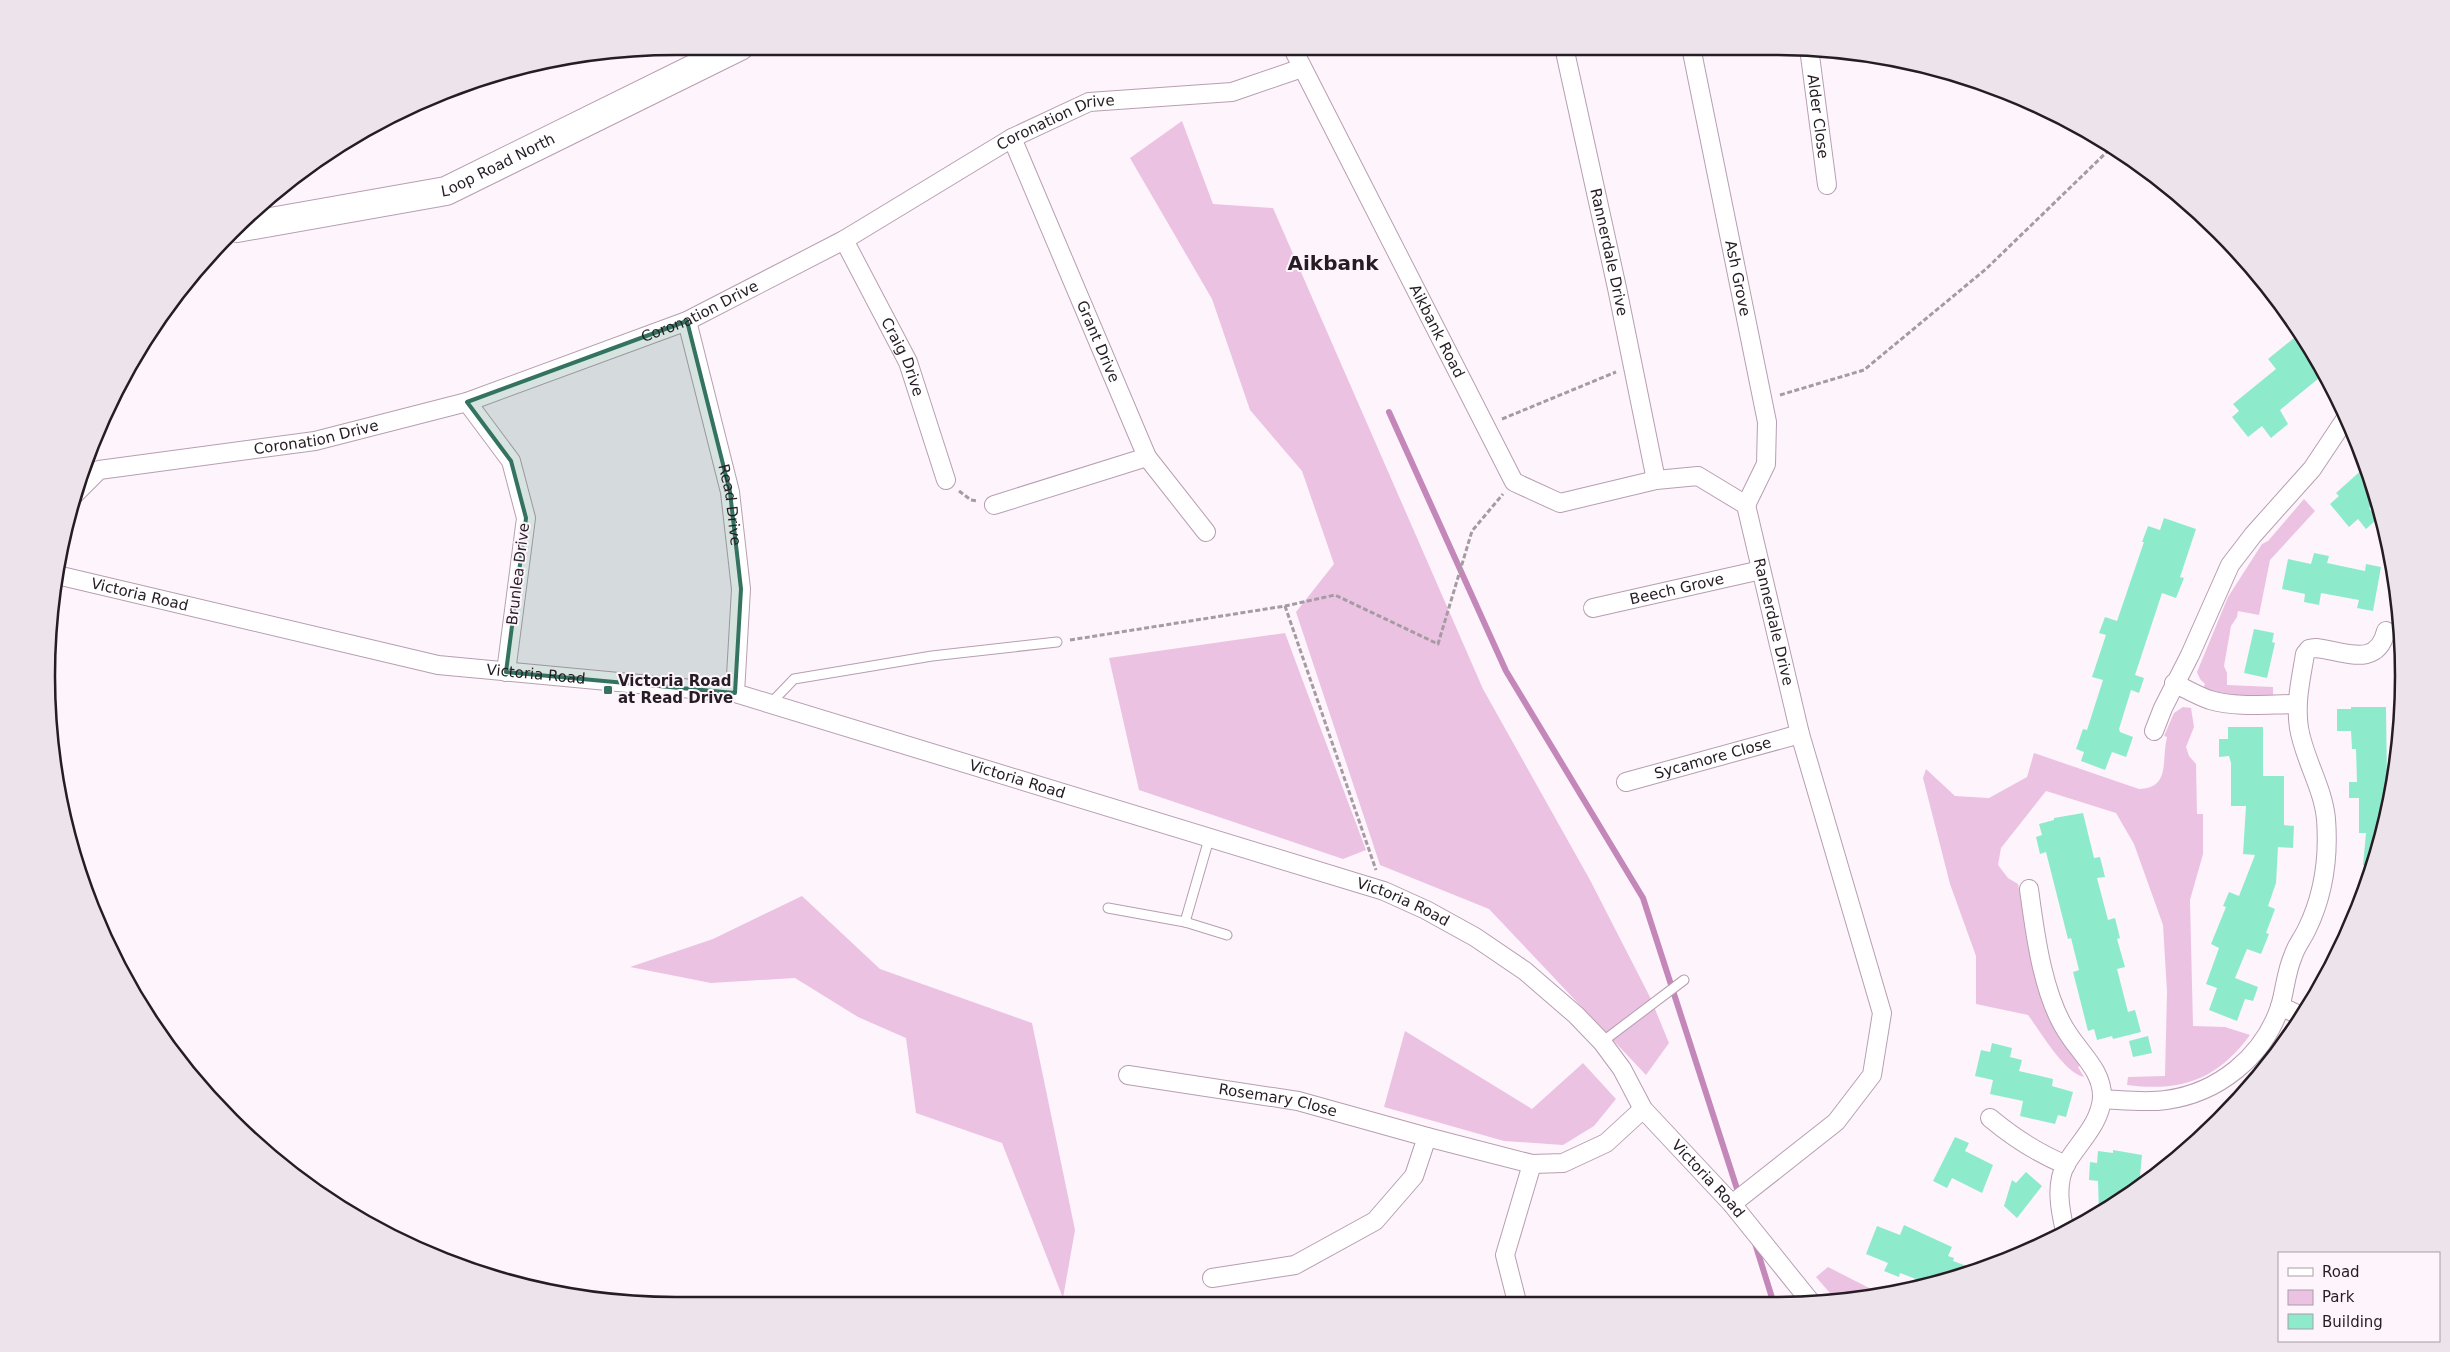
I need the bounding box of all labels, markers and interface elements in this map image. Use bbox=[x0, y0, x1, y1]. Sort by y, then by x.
street label: Alder Close bbox=[1804, 73, 1832, 160]
street label: Coronation Drive bbox=[993, 91, 1115, 154]
street label: Loop Road North bbox=[440, 130, 558, 201]
street label: Rannerdale Drive bbox=[1586, 186, 1631, 318]
street label: Ash Grove bbox=[1721, 239, 1754, 318]
district label: Aikbank bbox=[1288, 251, 1379, 275]
street label: Coronation Drive bbox=[639, 277, 761, 346]
street label: Aikbank Road bbox=[1406, 281, 1468, 381]
street label: Grant Drive bbox=[1073, 298, 1123, 385]
street label: Craig Drive bbox=[877, 314, 927, 398]
street label: Coronation Drive bbox=[253, 416, 380, 458]
street label: Read Drive bbox=[714, 462, 745, 547]
street label: Brunlea Drive bbox=[503, 522, 533, 626]
street label: Rannerdale Drive bbox=[1750, 556, 1797, 687]
street label: Beech Grove bbox=[1628, 570, 1726, 608]
street label: Victoria Road bbox=[89, 574, 190, 615]
street label: Victoria Road bbox=[486, 661, 586, 688]
place label: Victoria Road at Read Drive bbox=[618, 672, 733, 707]
marker: Victoria Road at Read Drive bbox=[602, 684, 614, 696]
street label: Sycamore Close bbox=[1652, 733, 1773, 783]
street label: Victoria Road bbox=[967, 756, 1068, 802]
street label: Victoria Road bbox=[1355, 874, 1452, 930]
street label: Rosemary Close bbox=[1217, 1080, 1339, 1121]
street label: Victoria Road bbox=[1668, 1136, 1748, 1221]
legend bbox=[2278, 1252, 2440, 1342]
text: Road bbox=[2322, 1263, 2360, 1281]
text: Park bbox=[2322, 1288, 2355, 1306]
text: Building bbox=[2322, 1313, 2383, 1331]

